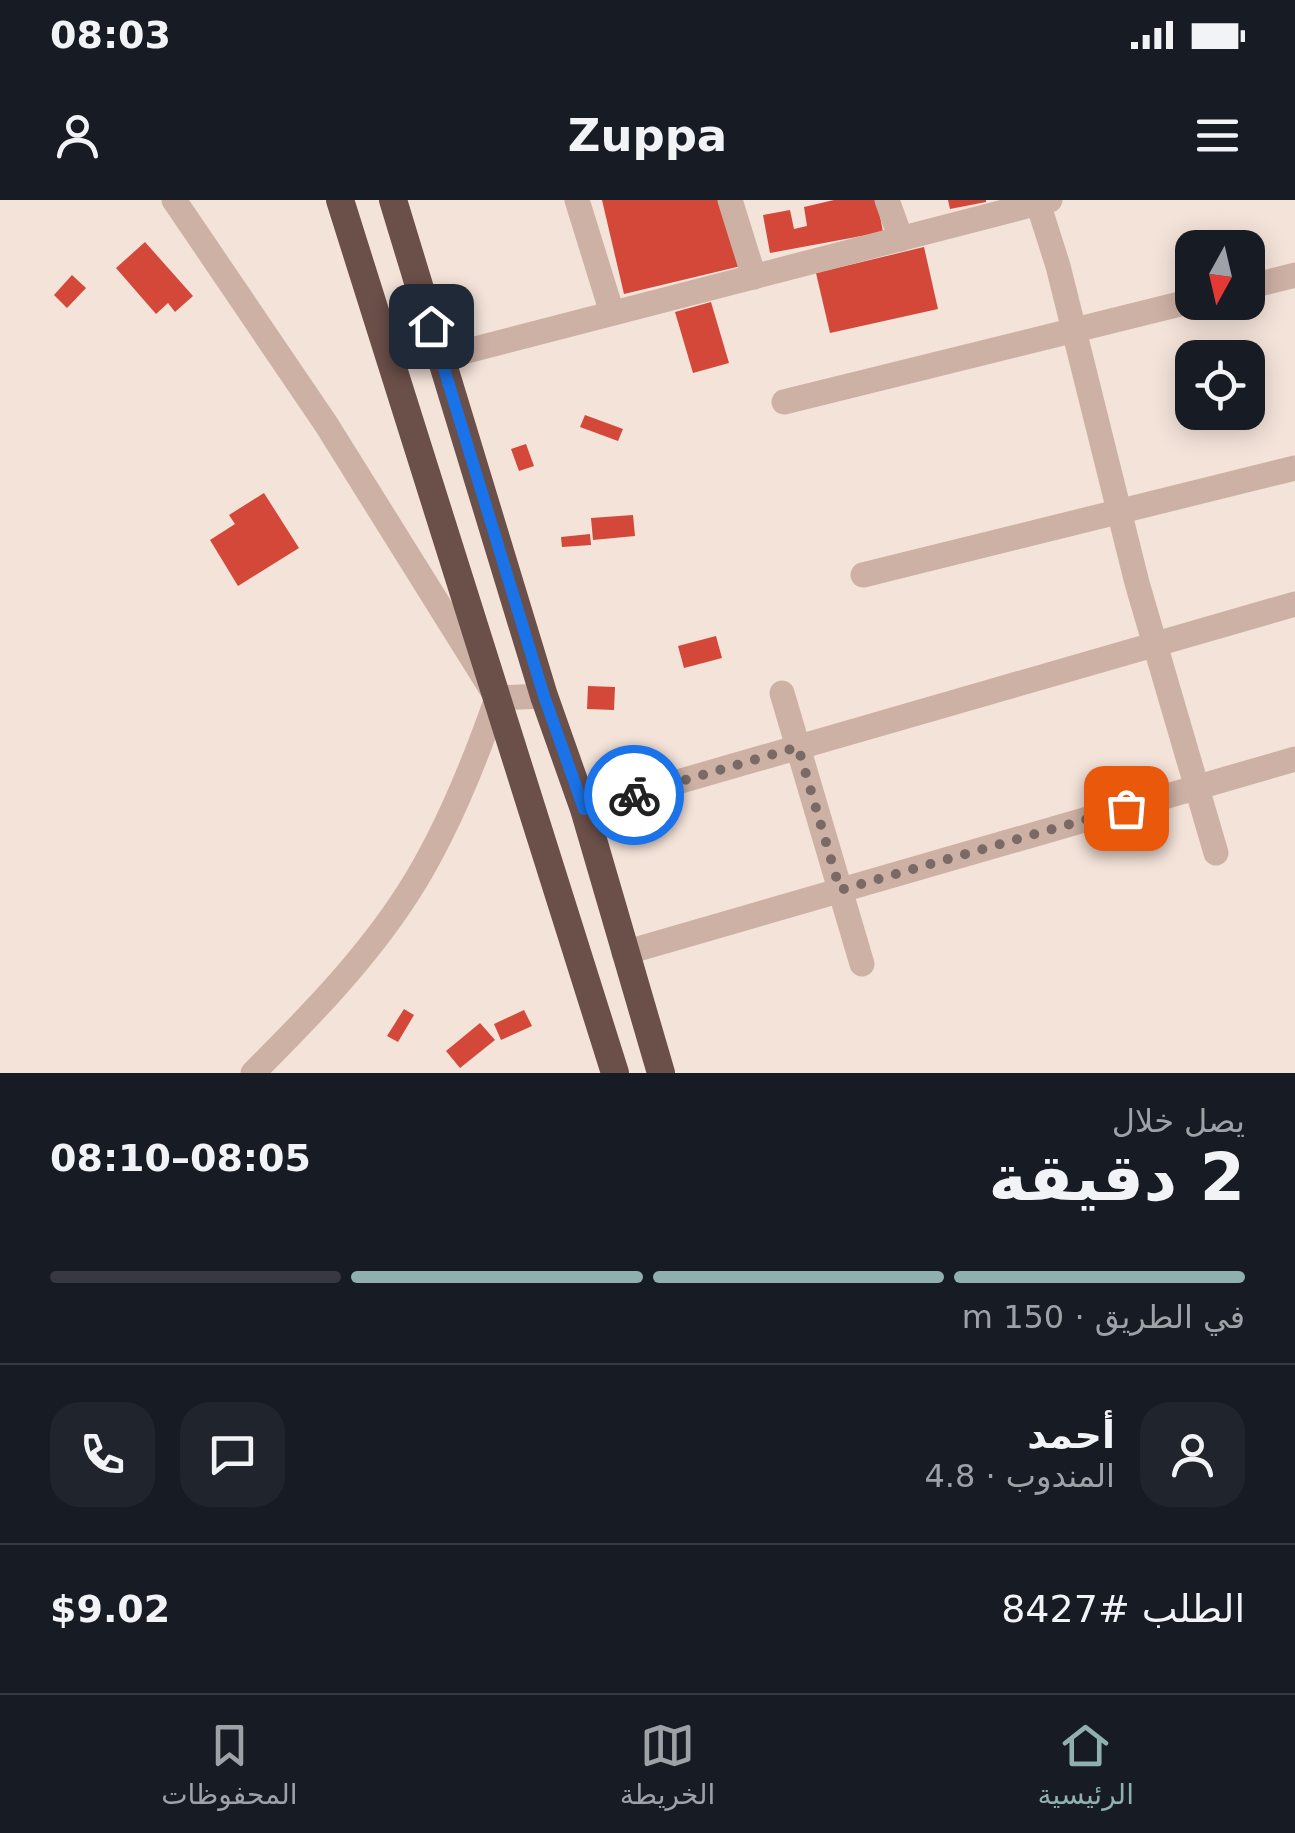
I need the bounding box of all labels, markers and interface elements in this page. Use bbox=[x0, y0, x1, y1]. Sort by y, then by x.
text: 08:03 bbox=[50, 13, 171, 57]
icon: person bbox=[50, 108, 105, 163]
icon: menu bbox=[1190, 108, 1245, 163]
text: Zuppa bbox=[568, 109, 727, 162]
north arrow bbox=[1175, 230, 1265, 320]
map controls bbox=[1175, 230, 1265, 430]
pin bbox=[389, 284, 474, 369]
icon: home bbox=[404, 299, 459, 354]
button: locate bbox=[1175, 340, 1265, 430]
courier bbox=[584, 745, 684, 845]
pin bbox=[1084, 766, 1169, 851]
icon: bike bbox=[607, 768, 662, 823]
icon: bag bbox=[1099, 781, 1154, 836]
text: يصل خلال bbox=[1112, 1102, 1245, 1140]
text: 08:05–08:10 bbox=[50, 1136, 311, 1180]
text: 2 دقيقة bbox=[988, 1140, 1245, 1215]
text: في الطريق · 150 m bbox=[962, 1298, 1245, 1336]
button: phone bbox=[50, 1402, 155, 1507]
button: chat bbox=[180, 1402, 285, 1507]
button: person bbox=[1140, 1402, 1245, 1507]
text: أحمد bbox=[1027, 1413, 1115, 1457]
text: المندوب · 4.8 bbox=[924, 1457, 1115, 1495]
text: $9.02 bbox=[50, 1587, 170, 1631]
text: الطلب #8427 bbox=[1001, 1587, 1245, 1631]
tab: المحفوظات bbox=[161, 1718, 298, 1811]
tab: الخريطة bbox=[620, 1718, 715, 1811]
tab: الرئيسية bbox=[1037, 1718, 1134, 1811]

